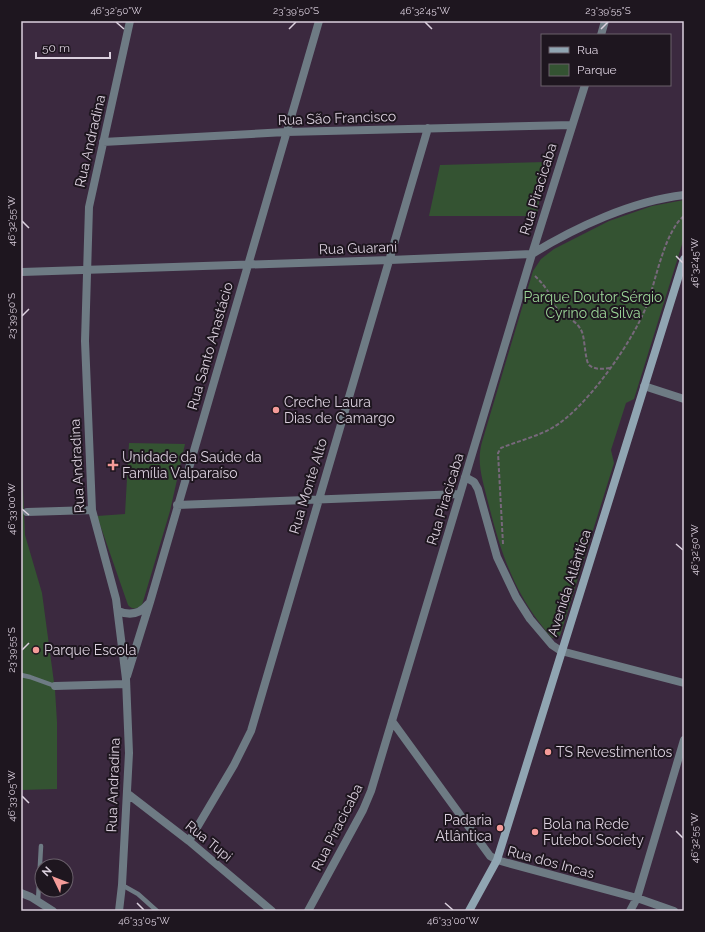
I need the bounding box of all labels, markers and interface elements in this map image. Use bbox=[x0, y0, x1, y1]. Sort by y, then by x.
text: 46°32'50"W bbox=[90, 5, 142, 16]
text: 23°39'50"S bbox=[273, 5, 319, 16]
text: 46°32'45"W bbox=[400, 5, 451, 16]
text: 23°39'55"S bbox=[585, 5, 631, 16]
scale bar bbox=[36, 34, 110, 60]
legend bbox=[541, 34, 671, 86]
text: 50 m bbox=[42, 41, 70, 55]
text: Rua bbox=[577, 43, 598, 57]
text: Parque bbox=[577, 63, 617, 77]
street label: Rua Andradina bbox=[72, 93, 108, 189]
street label: Rua São Francisco bbox=[278, 108, 396, 128]
street label: Rua Piracicaba bbox=[516, 141, 560, 237]
text: 46°32'55"W bbox=[6, 195, 17, 246]
text: 46°32'45"W bbox=[689, 237, 700, 288]
street label: Rua Guarani bbox=[319, 239, 397, 257]
street label: Rua Santo Anastácio bbox=[184, 280, 236, 412]
park label: Parque Doutor Sérgio Cyrino da Silva bbox=[524, 289, 662, 321]
text: 23°39'50"S bbox=[6, 293, 17, 339]
place label: Creche Laura Dias de Camargo bbox=[284, 394, 395, 426]
marker: Creche Laura Dias de Camargo bbox=[271, 405, 281, 415]
street label: Rua Andradina bbox=[67, 418, 87, 514]
street label: Rua Monte Alto bbox=[286, 436, 330, 536]
place label: Unidade da Saúde da Família Valparaíso bbox=[122, 449, 262, 481]
street label: Rua Piracicaba bbox=[423, 451, 467, 547]
marker: Unidade da Saúde da Família Valparaíso bbox=[107, 459, 119, 471]
text: 46°33'00"W bbox=[6, 482, 17, 535]
text: 46°32'50"W bbox=[689, 524, 700, 576]
street label: Avenida Atlântica bbox=[544, 527, 594, 639]
text: 23°39'55"S bbox=[6, 627, 17, 673]
place label: Parque Escola bbox=[44, 642, 136, 658]
marker: Parque Escola bbox=[31, 645, 41, 655]
street label: Rua Andradina bbox=[103, 737, 123, 833]
place label: TS Revestimentos bbox=[556, 744, 673, 760]
marker: TS Revestimentos bbox=[543, 747, 553, 757]
text: 46°33'05"W bbox=[6, 770, 17, 822]
street label: Rua Piracicaba bbox=[308, 781, 366, 873]
place label: Padaria Atlântica bbox=[436, 812, 492, 844]
text: 46°32'55"W bbox=[689, 812, 700, 863]
place label: Bola na Rede Futebol Society bbox=[543, 816, 644, 848]
street label: Rua Tupi bbox=[182, 817, 236, 865]
marker: Padaria Atlântica bbox=[495, 823, 505, 833]
marker: Bola na Rede Futebol Society bbox=[530, 827, 540, 837]
street label: Rua dos Incas bbox=[506, 843, 597, 881]
north arrow bbox=[34, 858, 74, 898]
text: N bbox=[39, 864, 55, 879]
text: 46°33'05"W bbox=[118, 915, 170, 926]
text: 46°33'00"W bbox=[427, 915, 480, 926]

